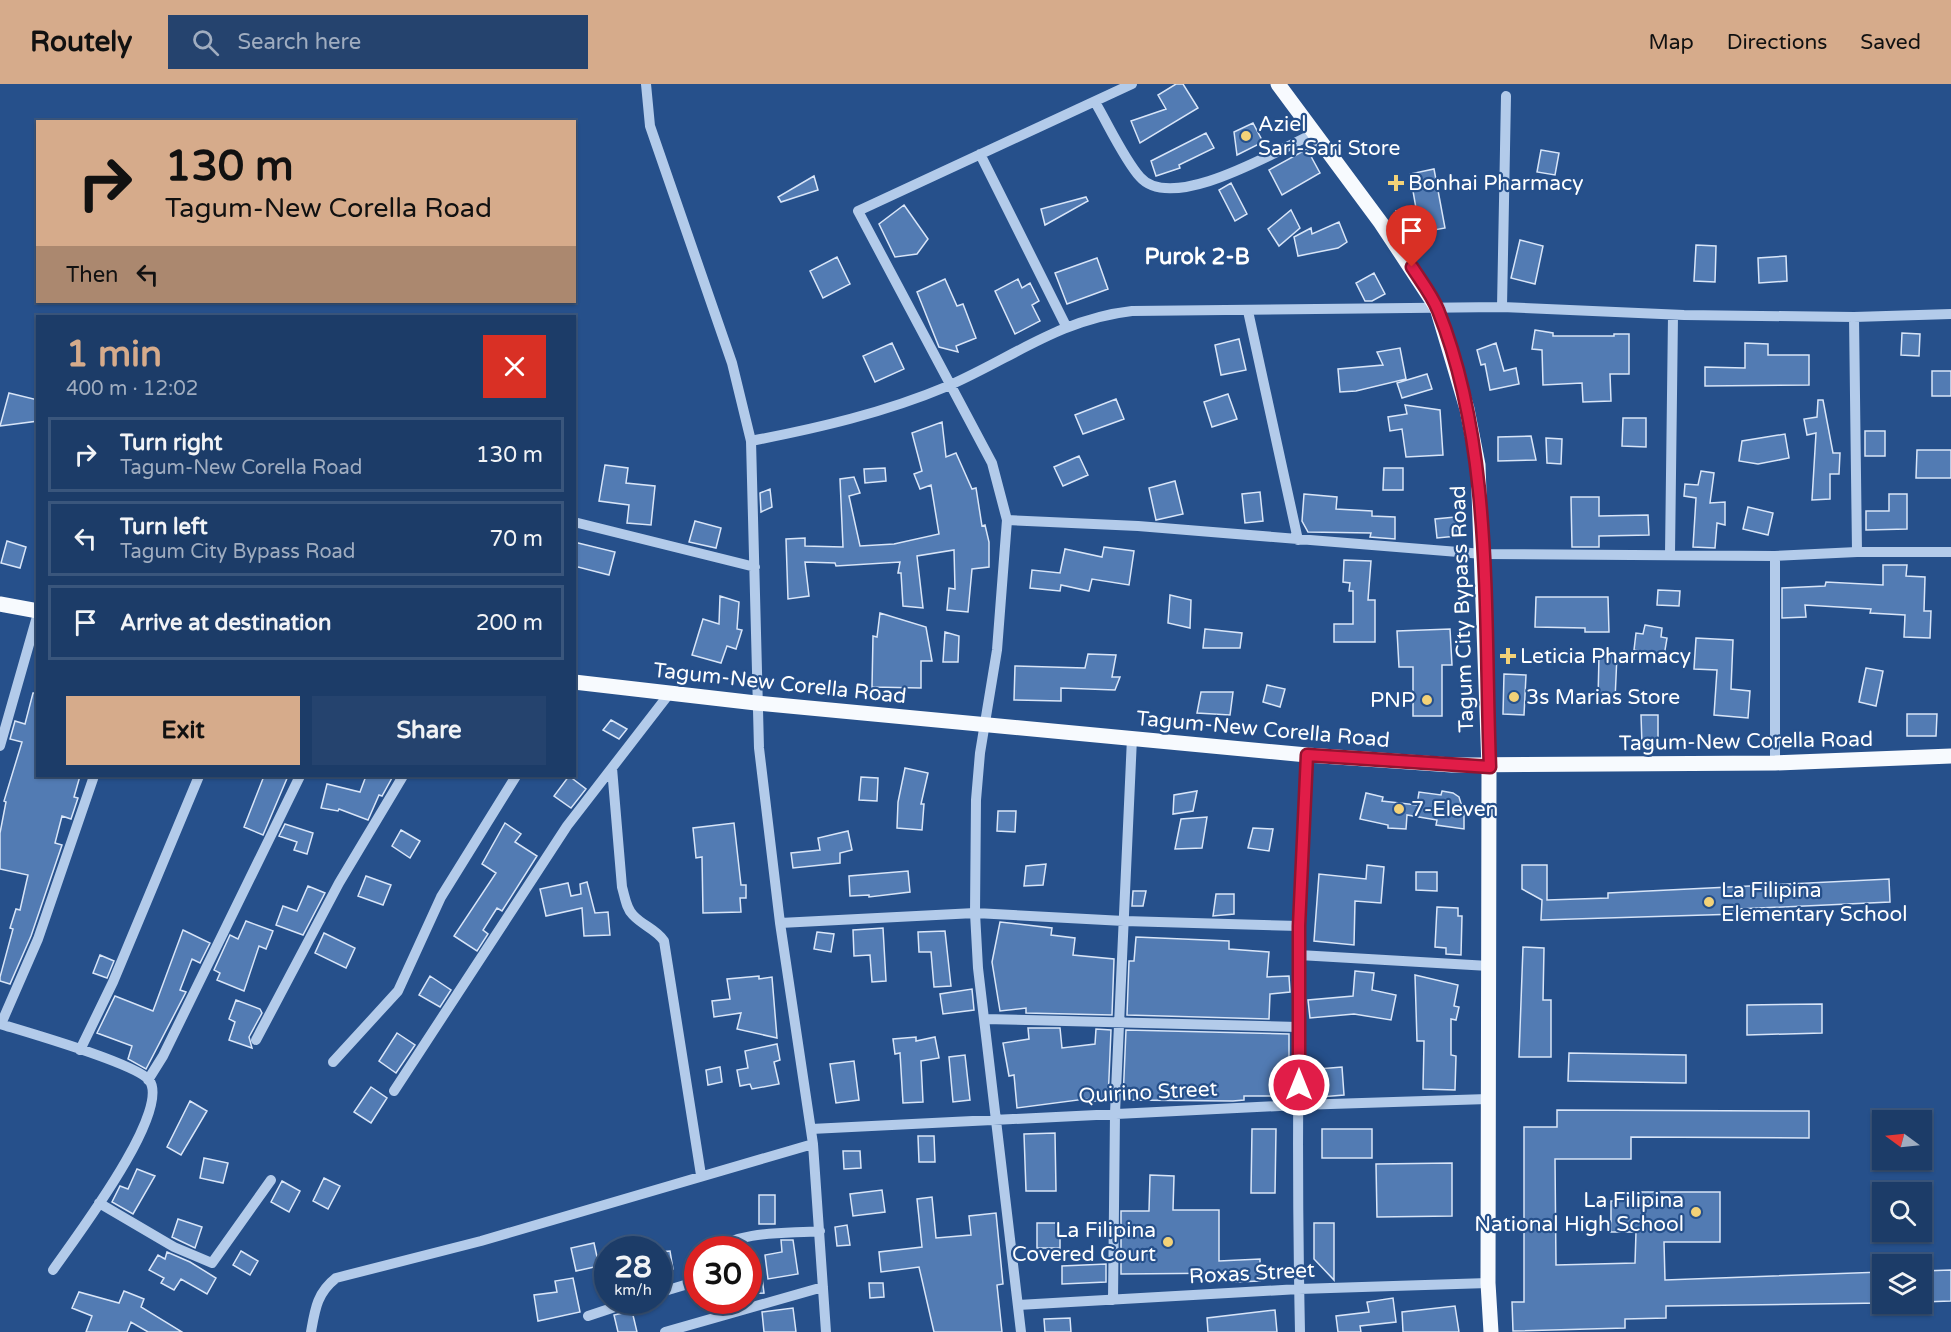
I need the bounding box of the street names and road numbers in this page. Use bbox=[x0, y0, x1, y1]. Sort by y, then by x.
street label: Tagum City Bypass Road bbox=[1446, 485, 1479, 733]
street label: Tagum-New Corella Road bbox=[652, 658, 908, 709]
street label: Tagum-New Corella Road bbox=[1135, 706, 1391, 753]
street label: Tagum-New Corella Road bbox=[1619, 727, 1873, 756]
street label: Quirino Street bbox=[1078, 1076, 1218, 1109]
street label: Roxas Street bbox=[1188, 1258, 1316, 1289]

